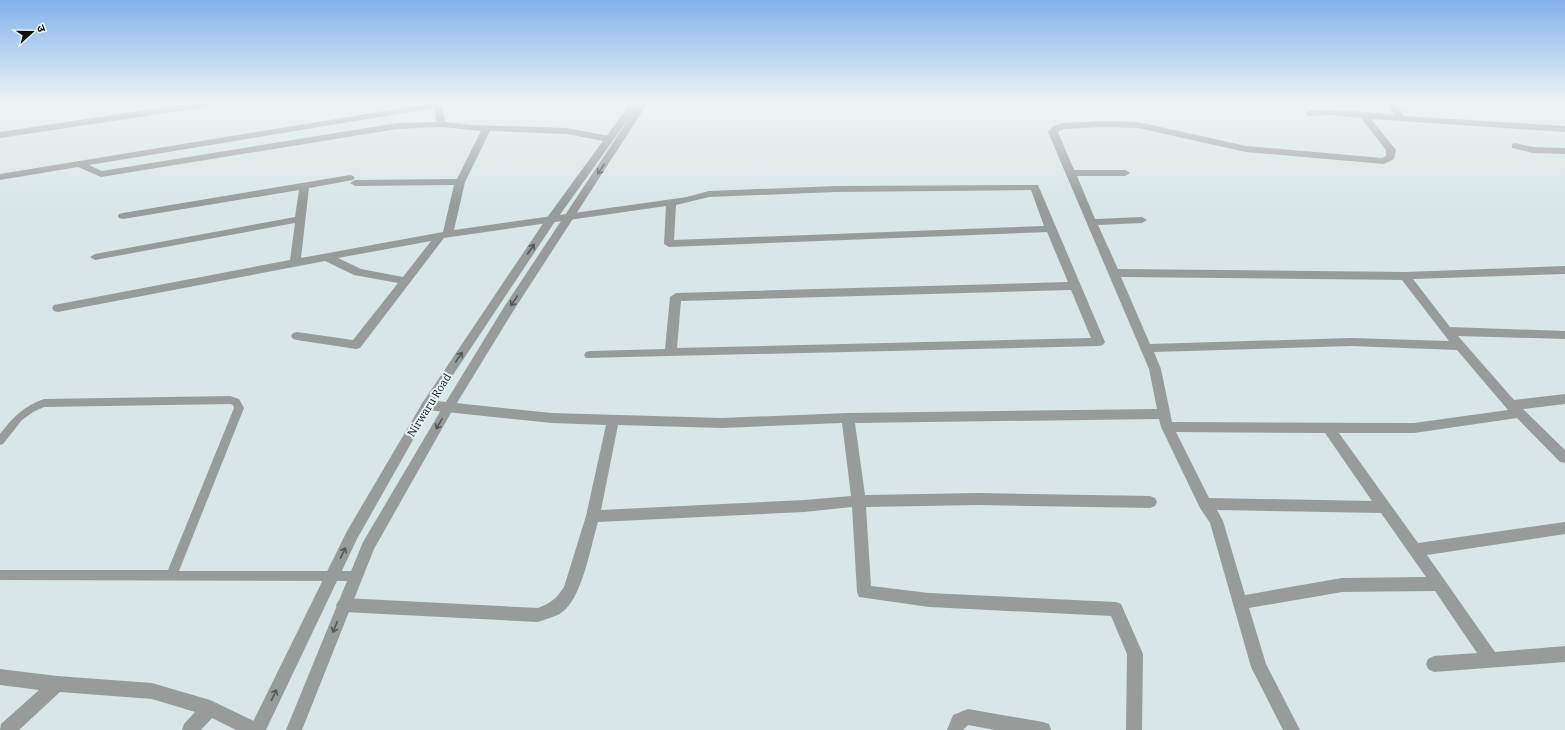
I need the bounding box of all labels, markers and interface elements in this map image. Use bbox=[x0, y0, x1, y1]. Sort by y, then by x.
north arrow bbox=[12, 12, 52, 52]
text: उ bbox=[34, 23, 49, 34]
one-way arrow bbox=[597, 164, 605, 175]
one-way arrow bbox=[527, 243, 535, 254]
one-way arrow bbox=[510, 295, 518, 306]
one-way arrow bbox=[455, 352, 463, 363]
street label: Nirwaru Road bbox=[404, 370, 454, 439]
one-way arrow bbox=[434, 418, 442, 430]
one-way arrow bbox=[340, 547, 347, 559]
one-way arrow bbox=[331, 620, 338, 632]
one-way arrow bbox=[271, 689, 278, 701]

